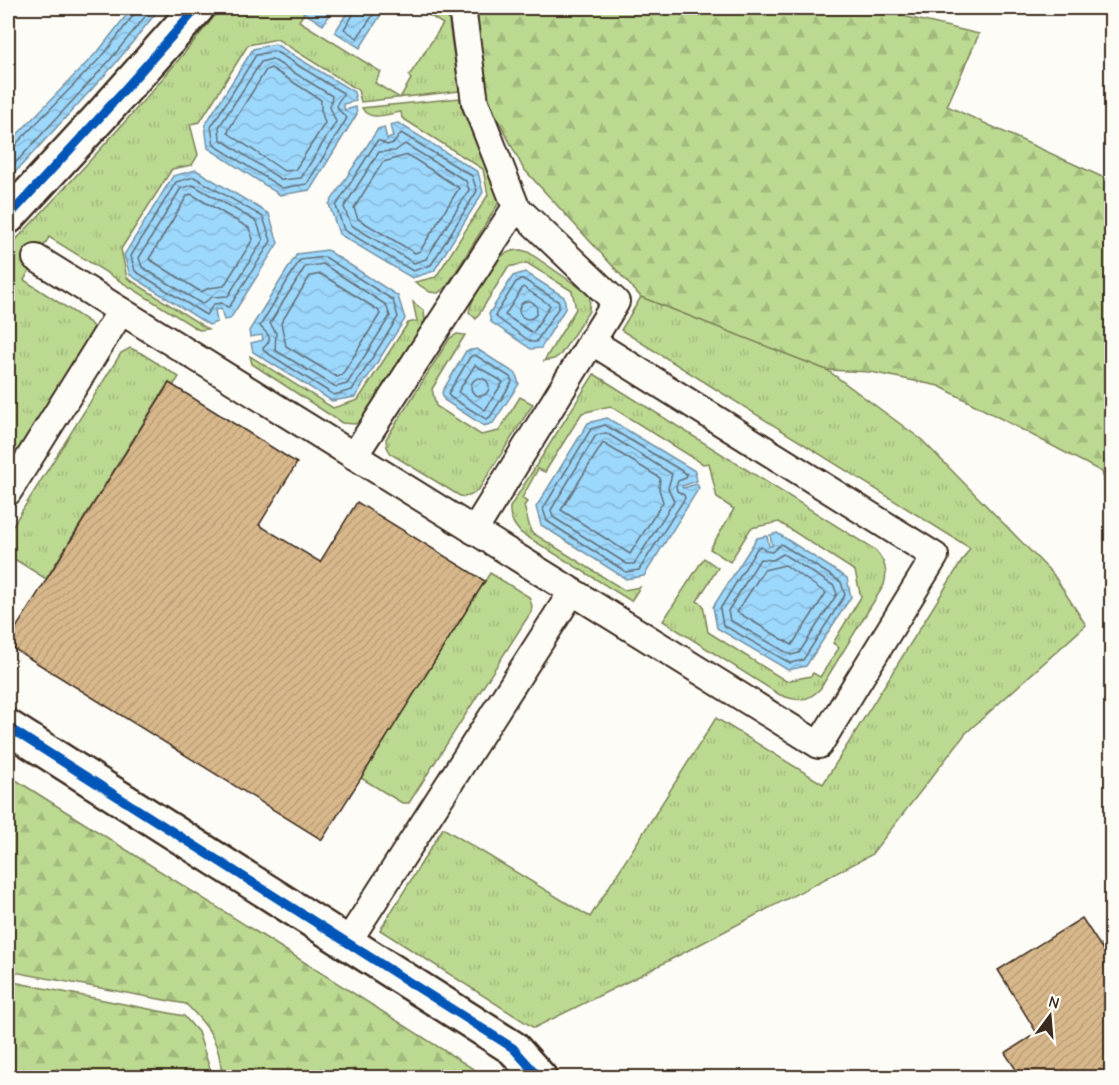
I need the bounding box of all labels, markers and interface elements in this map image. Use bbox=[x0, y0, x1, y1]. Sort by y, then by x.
north arrow bbox=[1020, 986, 1080, 1046]
text: N bbox=[1046, 992, 1061, 1013]

